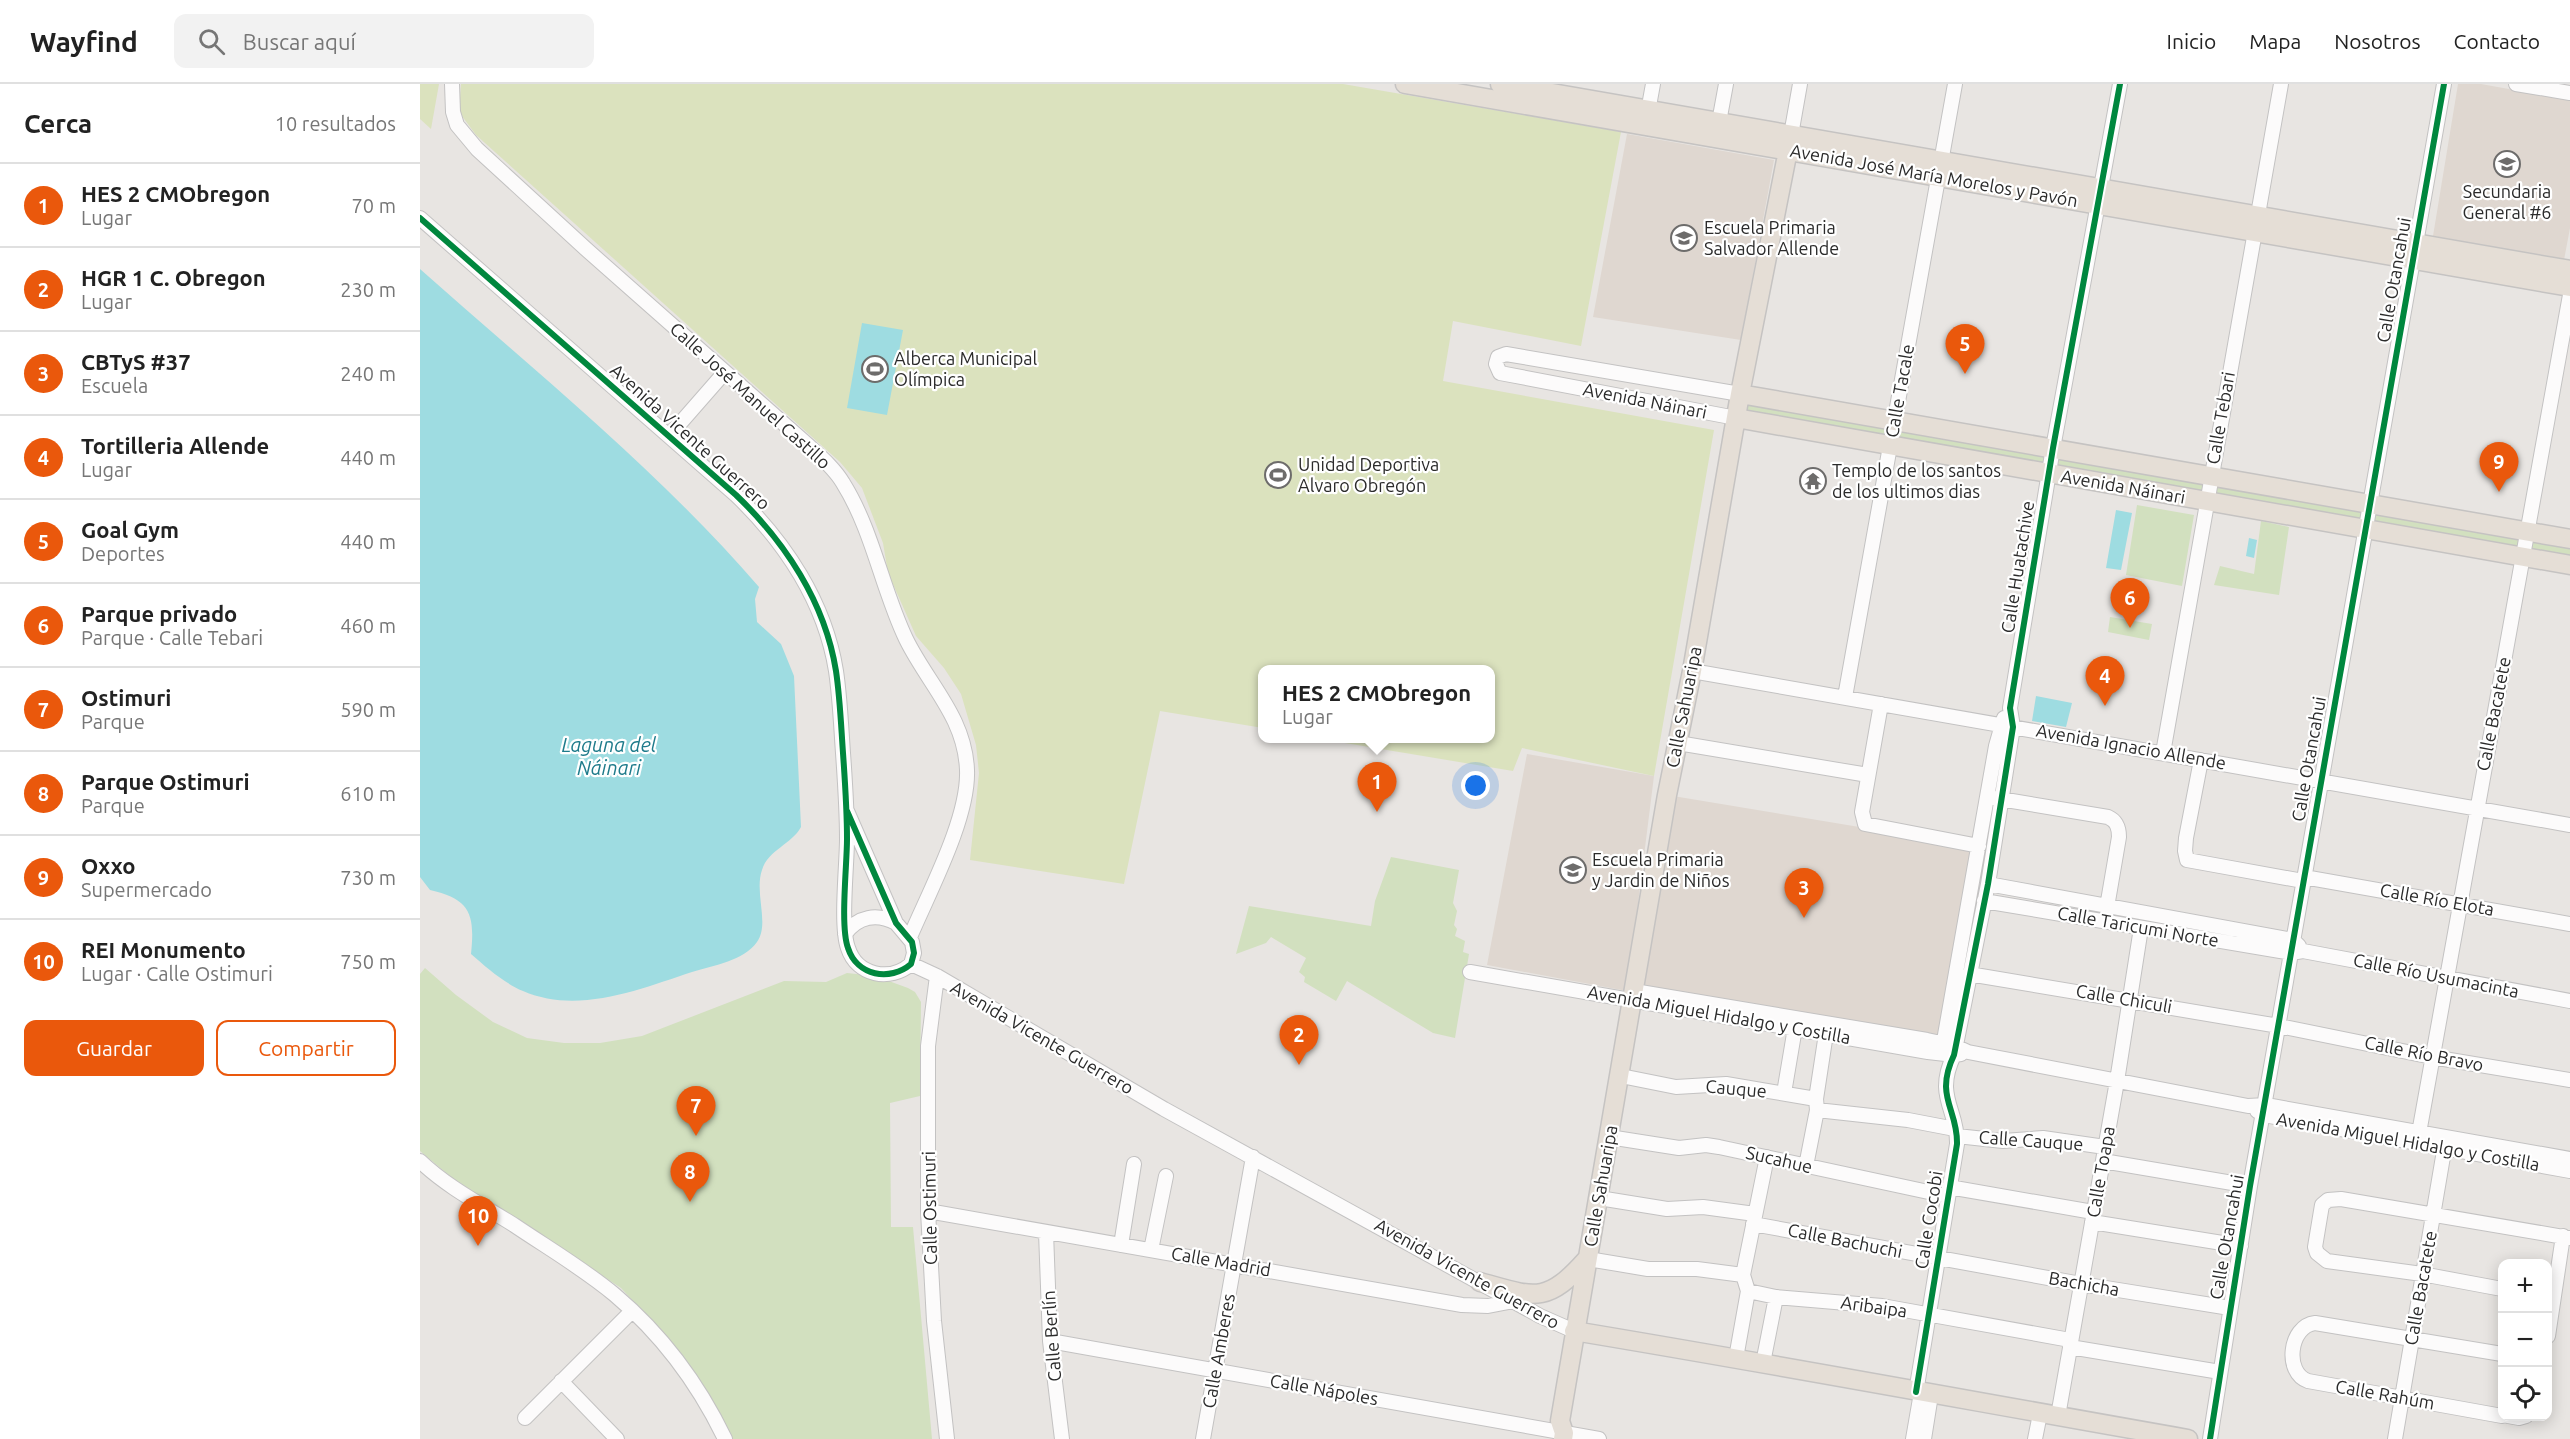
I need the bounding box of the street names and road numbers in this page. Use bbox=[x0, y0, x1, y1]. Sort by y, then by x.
street label: Avenida José María Morelos y Pavón bbox=[1789, 140, 2080, 210]
street label: Calle Otancahui bbox=[2372, 216, 2414, 344]
street label: Calle José Manuel Castillo bbox=[666, 318, 835, 473]
street label: Calle Tacale bbox=[1881, 343, 1917, 439]
street label: Avenida Vicente Guerrero bbox=[607, 359, 775, 513]
street label: Calle Tebari bbox=[2202, 370, 2238, 466]
street label: Avenida Náinari bbox=[1581, 378, 1709, 422]
street label: Avenida Náinari bbox=[2059, 465, 2187, 507]
street label: Calle Huatachive bbox=[1997, 499, 2037, 635]
street label: Calle Sahuaripa bbox=[1661, 644, 1705, 769]
street label: Calle Bacatete bbox=[2472, 655, 2514, 773]
street label: Calle Otancahui bbox=[2287, 695, 2329, 823]
street label: Avenida Ignacio Allende bbox=[2035, 719, 2228, 773]
street label: Calle Río Elota bbox=[2378, 879, 2496, 919]
street label: Calle Taricumi Norte bbox=[2056, 902, 2220, 950]
street label: Calle Río Usumacinta bbox=[2352, 949, 2521, 1001]
street label: Avenida Vicente Guerrero bbox=[948, 977, 1137, 1098]
street label: Calle Chiculi bbox=[2075, 980, 2174, 1016]
street label: Avenida Miguel Hidalgo y Costilla bbox=[1586, 981, 1852, 1047]
street label: Calle Río Bravo bbox=[2363, 1032, 2485, 1074]
street label: Cauque bbox=[1705, 1075, 1768, 1101]
street label: Avenida Miguel Hidalgo y Costilla bbox=[2275, 1108, 2541, 1174]
street label: Calle Sahuaripa bbox=[1579, 1123, 1621, 1248]
street label: Calle Toapa bbox=[2082, 1125, 2118, 1219]
street label: Calle Cauque bbox=[1978, 1126, 2084, 1154]
street label: Sucahue bbox=[1744, 1142, 1814, 1176]
street label: Calle Ostimuri bbox=[918, 1151, 940, 1265]
street label: Calle Cocobi bbox=[1910, 1169, 1946, 1270]
street label: Calle Otancahui bbox=[2205, 1173, 2247, 1301]
street label: Avenida Vicente Guerrero bbox=[1372, 1214, 1563, 1332]
street label: Calle Bachuchi bbox=[1786, 1219, 1904, 1261]
street label: Calle Bacatete bbox=[2400, 1229, 2440, 1347]
street label: Calle Madrid bbox=[1170, 1242, 1273, 1280]
street label: Bachicha bbox=[2047, 1267, 2121, 1299]
street label: Calle Berlín bbox=[1038, 1290, 1064, 1382]
street label: Aribaipa bbox=[1840, 1291, 1909, 1321]
street label: Calle Amberes bbox=[1198, 1292, 1238, 1410]
street label: Calle Nápoles bbox=[1269, 1370, 1380, 1408]
street label: Calle Rahúm bbox=[2334, 1375, 2436, 1413]

